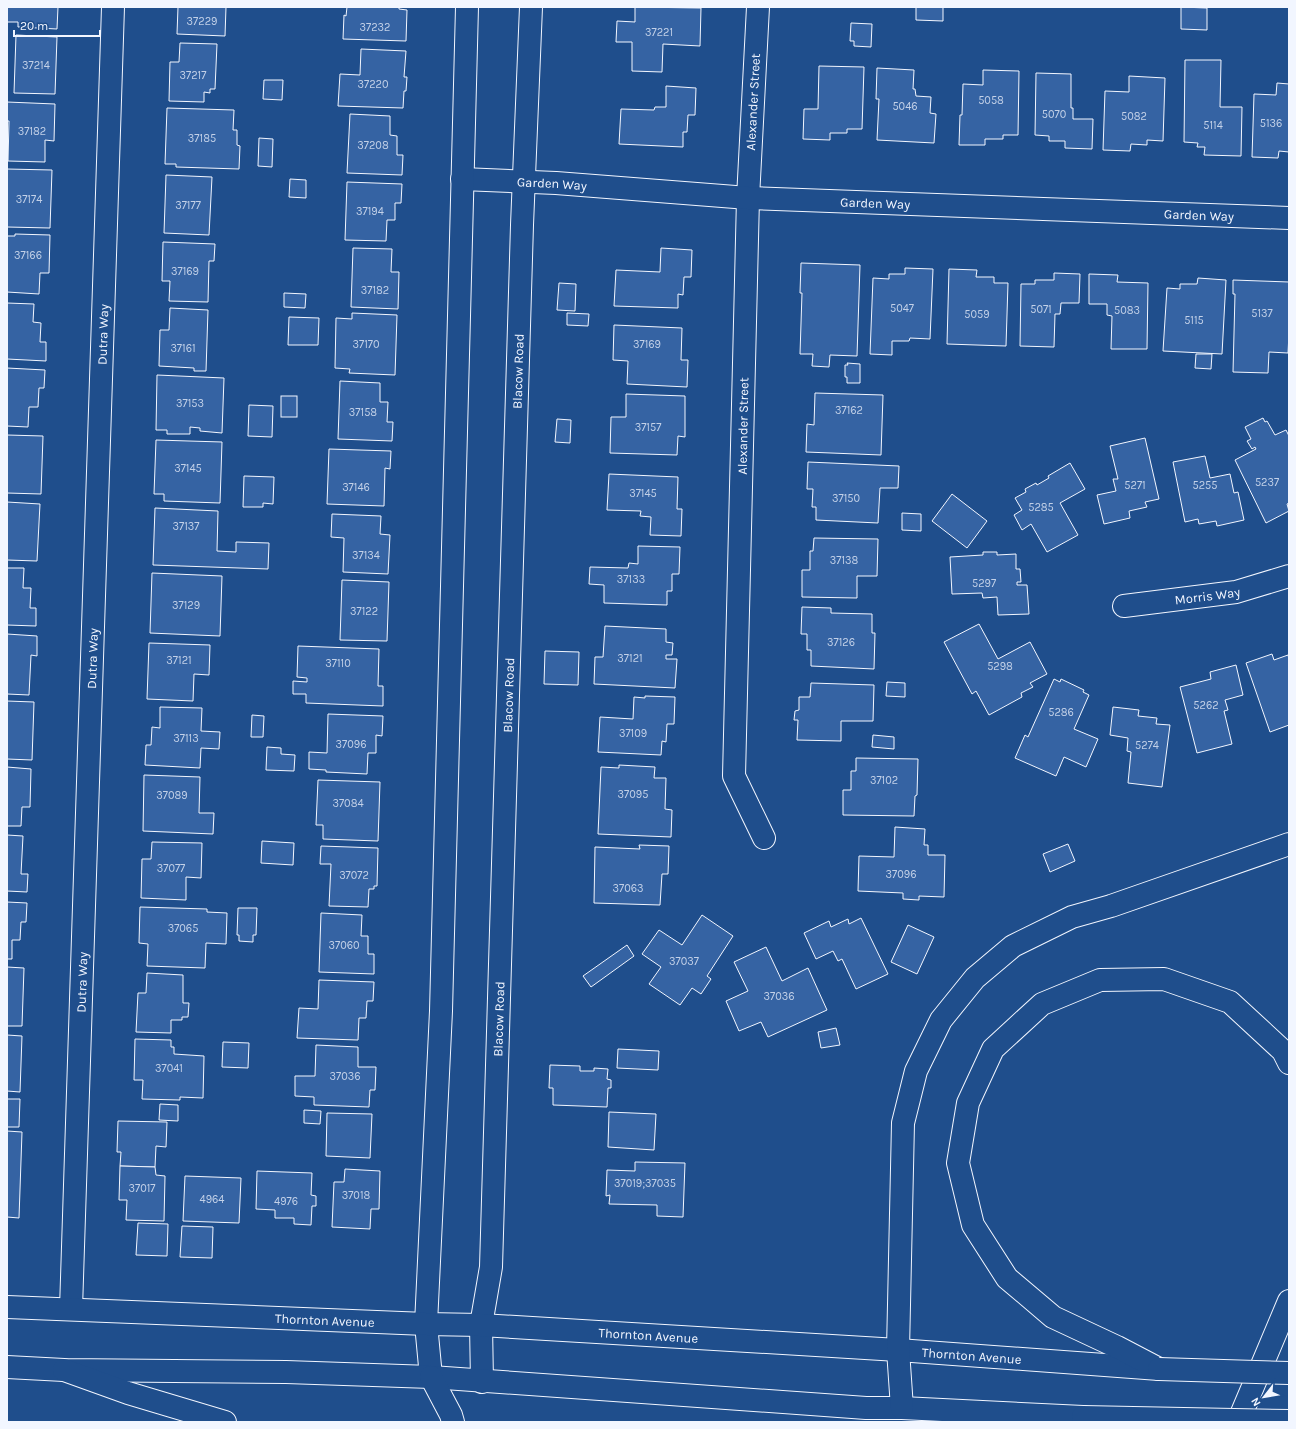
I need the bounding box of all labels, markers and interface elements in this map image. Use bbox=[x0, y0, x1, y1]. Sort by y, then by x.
scale bar bbox=[14, 12, 100, 38]
house number: 37229 bbox=[187, 15, 217, 28]
text: 20 m bbox=[20, 19, 48, 33]
house number: 37232 bbox=[360, 21, 390, 34]
house number: 37221 bbox=[645, 26, 673, 39]
street label: Alexander Street bbox=[743, 53, 763, 151]
house number: 37214 bbox=[22, 59, 50, 72]
house number: 37217 bbox=[180, 69, 206, 82]
house number: 37220 bbox=[358, 78, 388, 91]
house number: 5058 bbox=[978, 94, 1004, 107]
house number: 5046 bbox=[892, 100, 918, 113]
house number: 5070 bbox=[1042, 108, 1066, 121]
house number: 5082 bbox=[1121, 110, 1147, 123]
house number: 5136 bbox=[1260, 117, 1282, 130]
house number: 5114 bbox=[1203, 119, 1223, 132]
house number: 37182 bbox=[18, 125, 46, 138]
house number: 37185 bbox=[188, 132, 216, 145]
house number: 37208 bbox=[357, 139, 389, 152]
street label: Garden Way bbox=[517, 174, 587, 193]
house number: 37174 bbox=[16, 193, 42, 206]
street label: Garden Way bbox=[840, 194, 911, 211]
house number: 37177 bbox=[175, 199, 201, 212]
house number: 37194 bbox=[356, 205, 384, 218]
street label: Garden Way bbox=[1164, 206, 1234, 223]
house number: 37166 bbox=[14, 249, 42, 262]
house number: 37169 bbox=[171, 265, 199, 278]
house number: 37182 bbox=[361, 284, 389, 297]
house number: 5047 bbox=[890, 302, 914, 315]
house number: 5071 bbox=[1030, 303, 1052, 316]
street label: Dutra Way bbox=[94, 304, 111, 365]
house number: 5083 bbox=[1114, 304, 1140, 317]
house number: 5137 bbox=[1251, 307, 1273, 320]
house number: 5059 bbox=[964, 308, 990, 321]
house number: 5115 bbox=[1184, 314, 1204, 327]
street label: Blacow Road bbox=[509, 333, 526, 409]
house number: 37170 bbox=[353, 338, 380, 351]
house number: 37169 bbox=[633, 338, 661, 351]
house number: 37161 bbox=[170, 342, 196, 355]
street label: Alexander Street bbox=[735, 377, 751, 475]
house number: 37153 bbox=[176, 397, 204, 410]
house number: 37162 bbox=[835, 404, 863, 417]
house number: 37158 bbox=[349, 406, 377, 419]
house number: 37157 bbox=[635, 421, 661, 434]
house number: 37145 bbox=[174, 462, 202, 475]
house number: 5237 bbox=[1255, 476, 1279, 489]
house number: 5271 bbox=[1124, 479, 1146, 492]
house number: 5255 bbox=[1192, 479, 1218, 492]
house number: 37146 bbox=[342, 481, 370, 494]
house number: 37145 bbox=[629, 487, 657, 500]
house number: 37150 bbox=[832, 492, 860, 505]
house number: 5285 bbox=[1028, 501, 1054, 514]
house number: 37137 bbox=[173, 520, 199, 533]
house number: 37134 bbox=[352, 549, 380, 562]
house number: 37138 bbox=[830, 554, 859, 567]
house number: 37133 bbox=[617, 573, 645, 586]
house number: 5297 bbox=[972, 577, 996, 590]
street label: Morris Way bbox=[1174, 584, 1242, 607]
house number: 37129 bbox=[172, 599, 200, 612]
house number: 37122 bbox=[350, 605, 378, 618]
street label: Dutra Way bbox=[84, 628, 100, 689]
house number: 37126 bbox=[827, 636, 855, 649]
house number: 37121 bbox=[617, 652, 643, 665]
house number: 37121 bbox=[166, 654, 192, 667]
house number: 37110 bbox=[325, 657, 351, 670]
street label: Blacow Road bbox=[499, 657, 517, 733]
house number: 5298 bbox=[987, 660, 1013, 673]
house number: 5262 bbox=[1193, 699, 1219, 712]
house number: 5286 bbox=[1048, 706, 1074, 719]
house number: 37109 bbox=[619, 727, 647, 740]
house number: 37113 bbox=[173, 732, 199, 745]
house number: 37096 bbox=[336, 738, 366, 751]
house number: 5274 bbox=[1135, 739, 1159, 752]
house number: 37102 bbox=[870, 774, 898, 787]
house number: 37095 bbox=[618, 788, 648, 801]
house number: 37089 bbox=[156, 789, 188, 802]
house number: 37084 bbox=[332, 797, 364, 810]
house number: 37077 bbox=[157, 862, 185, 875]
house number: 37096 bbox=[886, 868, 916, 881]
house number: 37072 bbox=[339, 869, 369, 882]
house number: 37063 bbox=[613, 882, 643, 895]
house number: 37065 bbox=[168, 922, 198, 935]
house number: 37060 bbox=[328, 939, 360, 952]
street label: Dutra Way bbox=[73, 952, 90, 1013]
house number: 37037 bbox=[669, 955, 699, 968]
street label: Blacow Road bbox=[490, 981, 507, 1057]
house number: 37036 bbox=[764, 990, 794, 1003]
house number: 37041 bbox=[155, 1062, 183, 1075]
house number: 37036 bbox=[330, 1070, 360, 1083]
house number: 37019;37035 bbox=[614, 1177, 676, 1190]
house number: 37017 bbox=[129, 1182, 156, 1195]
house number: 37018 bbox=[342, 1189, 371, 1202]
house number: 4964 bbox=[200, 1193, 224, 1206]
house number: 4976 bbox=[274, 1195, 298, 1208]
street label: Thornton Avenue bbox=[275, 1310, 375, 1329]
street label: Thornton Avenue bbox=[598, 1325, 699, 1346]
street label: Thornton Avenue bbox=[921, 1344, 1022, 1366]
north arrow bbox=[1244, 1377, 1284, 1417]
text: N bbox=[1248, 1395, 1263, 1409]

